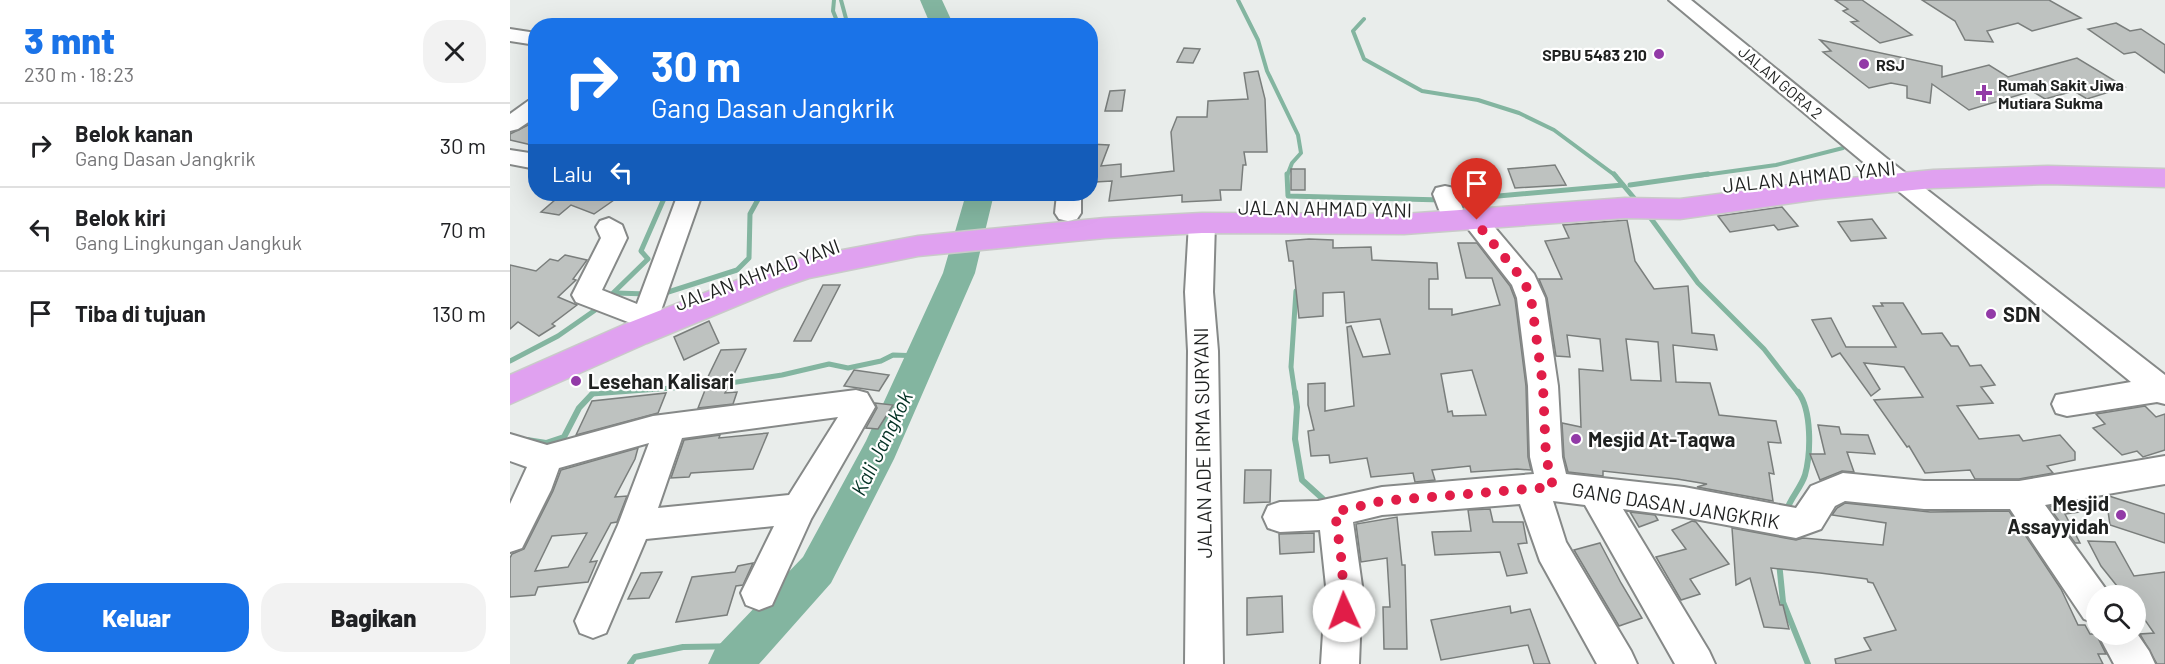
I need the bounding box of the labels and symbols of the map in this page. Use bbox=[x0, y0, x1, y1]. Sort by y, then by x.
street label: JALAN GORA 2 bbox=[1735, 41, 1827, 123]
place label: SPBU 5483 210 bbox=[1542, 45, 1647, 64]
marker: SPBU 5483 210 bbox=[1652, 47, 1666, 61]
place label: RSJ bbox=[1876, 55, 1905, 74]
marker: RSJ bbox=[1857, 57, 1871, 71]
place label: Rumah Sakit Jiwa Mutiara Sukma bbox=[1998, 75, 2124, 112]
marker: Rumah Sakit Jiwa Mutiara Sukma bbox=[1975, 84, 1993, 102]
street label: JALAN AHMAD YANI bbox=[1721, 155, 1897, 197]
pin bbox=[1451, 158, 1502, 220]
street label: JALAN AHMAD YANI bbox=[1238, 194, 1412, 222]
street label: JALAN AHMAD YANI bbox=[671, 233, 843, 315]
place label: SDN bbox=[2003, 302, 2041, 326]
marker: SDN bbox=[1984, 307, 1998, 321]
street label: JALAN ADE IRMA SURYANI bbox=[1188, 327, 1216, 559]
place label: Lesehan Kalisari bbox=[588, 369, 734, 393]
marker: Lesehan Kalisari bbox=[569, 374, 583, 388]
water label: Kali Jangkok bbox=[845, 386, 917, 499]
place label: Mesjid At-Taqwa bbox=[1588, 427, 1735, 451]
marker: Mesjid At-Taqwa bbox=[1569, 432, 1583, 446]
street label: GANG DASAN JANGKRIK bbox=[1570, 477, 1782, 533]
place label: Mesjid Assayyidah bbox=[2007, 491, 2109, 538]
marker: Mesjid Assayyidah bbox=[2114, 508, 2128, 522]
position arrow bbox=[1312, 579, 1376, 643]

